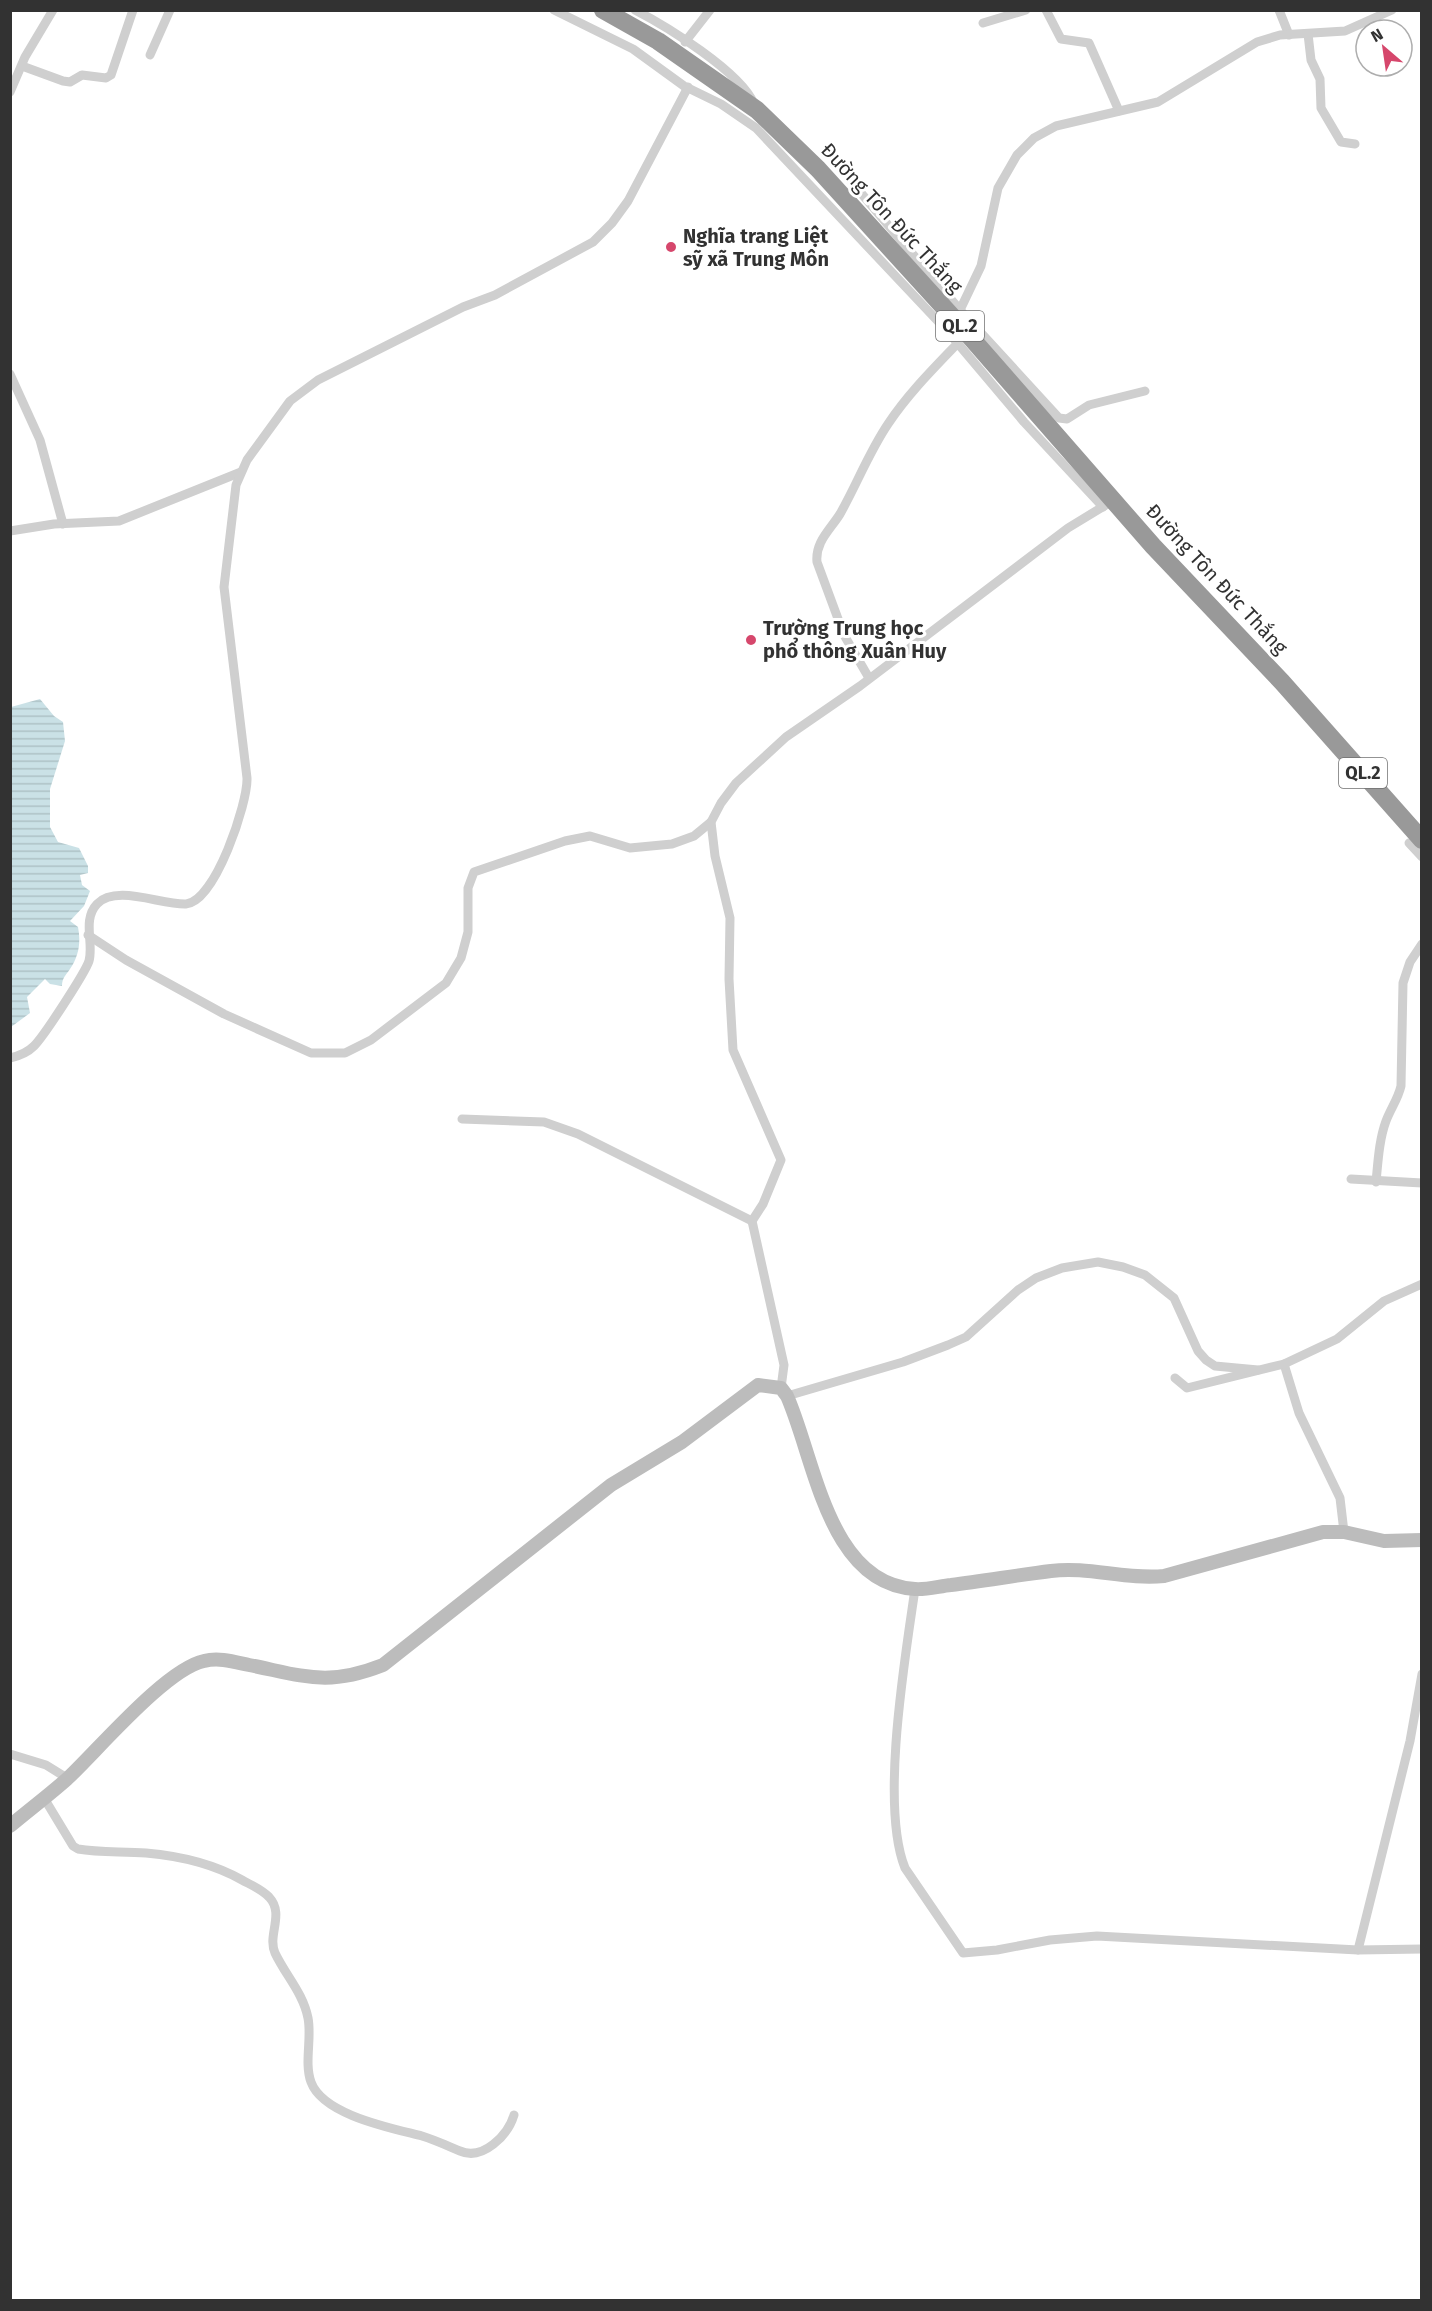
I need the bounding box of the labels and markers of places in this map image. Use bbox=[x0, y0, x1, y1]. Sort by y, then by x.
place label: Nghĩa trang Liệt sỹ xã Trung Môn bbox=[683, 224, 829, 271]
marker: Nghĩa trang Liệt sỹ xã Trung Môn bbox=[664, 240, 678, 254]
place label: Trường Trung học phổ thông Xuân Huy bbox=[763, 616, 947, 663]
marker: Trường Trung học phổ thông Xuân Huy bbox=[744, 633, 758, 647]

